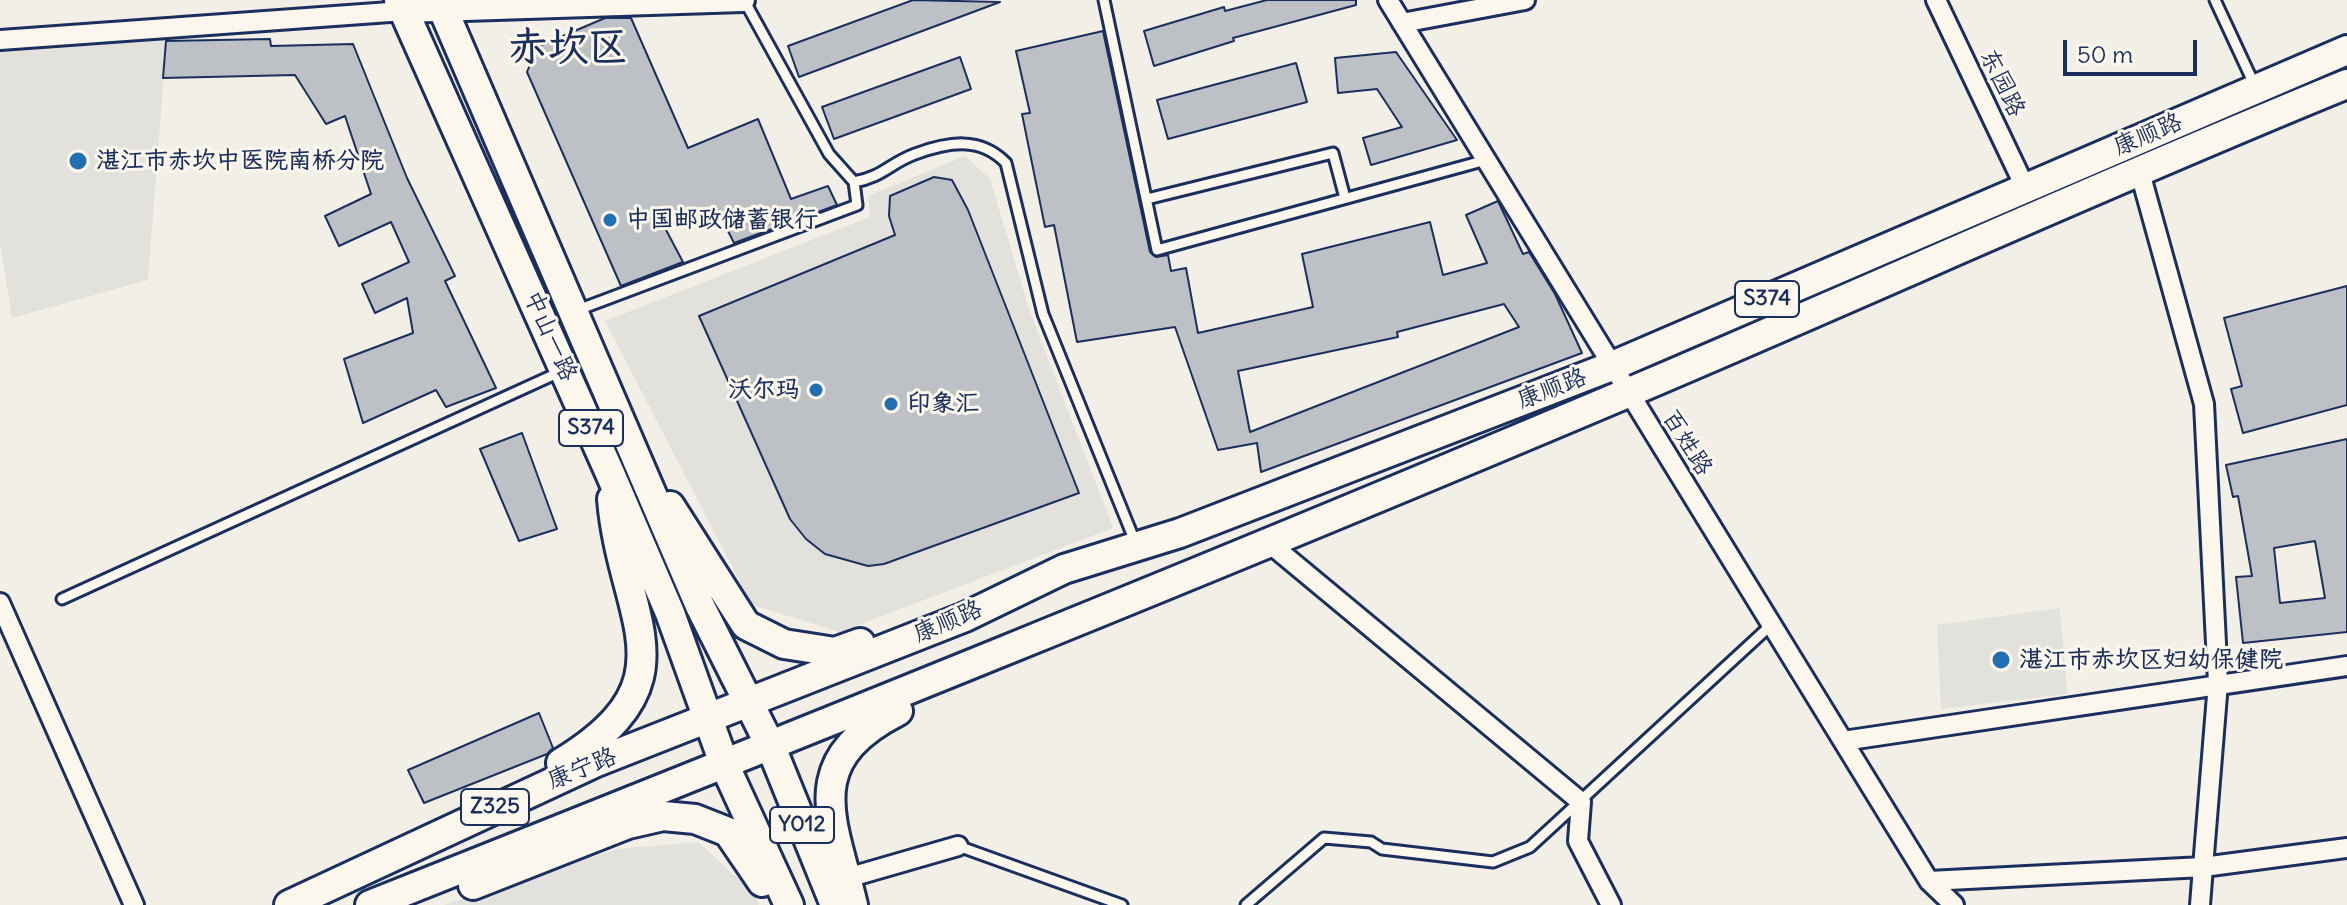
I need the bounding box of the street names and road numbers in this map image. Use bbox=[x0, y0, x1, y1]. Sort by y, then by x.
street label: 东园路 bbox=[1973, 44, 2031, 122]
street label: 康顺路 bbox=[2109, 108, 2187, 162]
road number: S374 bbox=[1735, 281, 1799, 317]
street label: 中山一路 bbox=[517, 286, 583, 386]
street label: 康顺路 bbox=[1513, 363, 1591, 415]
street label: 百姓路 bbox=[1656, 405, 1718, 481]
road number: S374 bbox=[559, 410, 623, 446]
street label: 康顺路 bbox=[909, 595, 987, 649]
street label: 康宁路 bbox=[543, 742, 621, 796]
road number: Z325 bbox=[461, 789, 529, 825]
road number: Y012 bbox=[770, 807, 834, 843]

